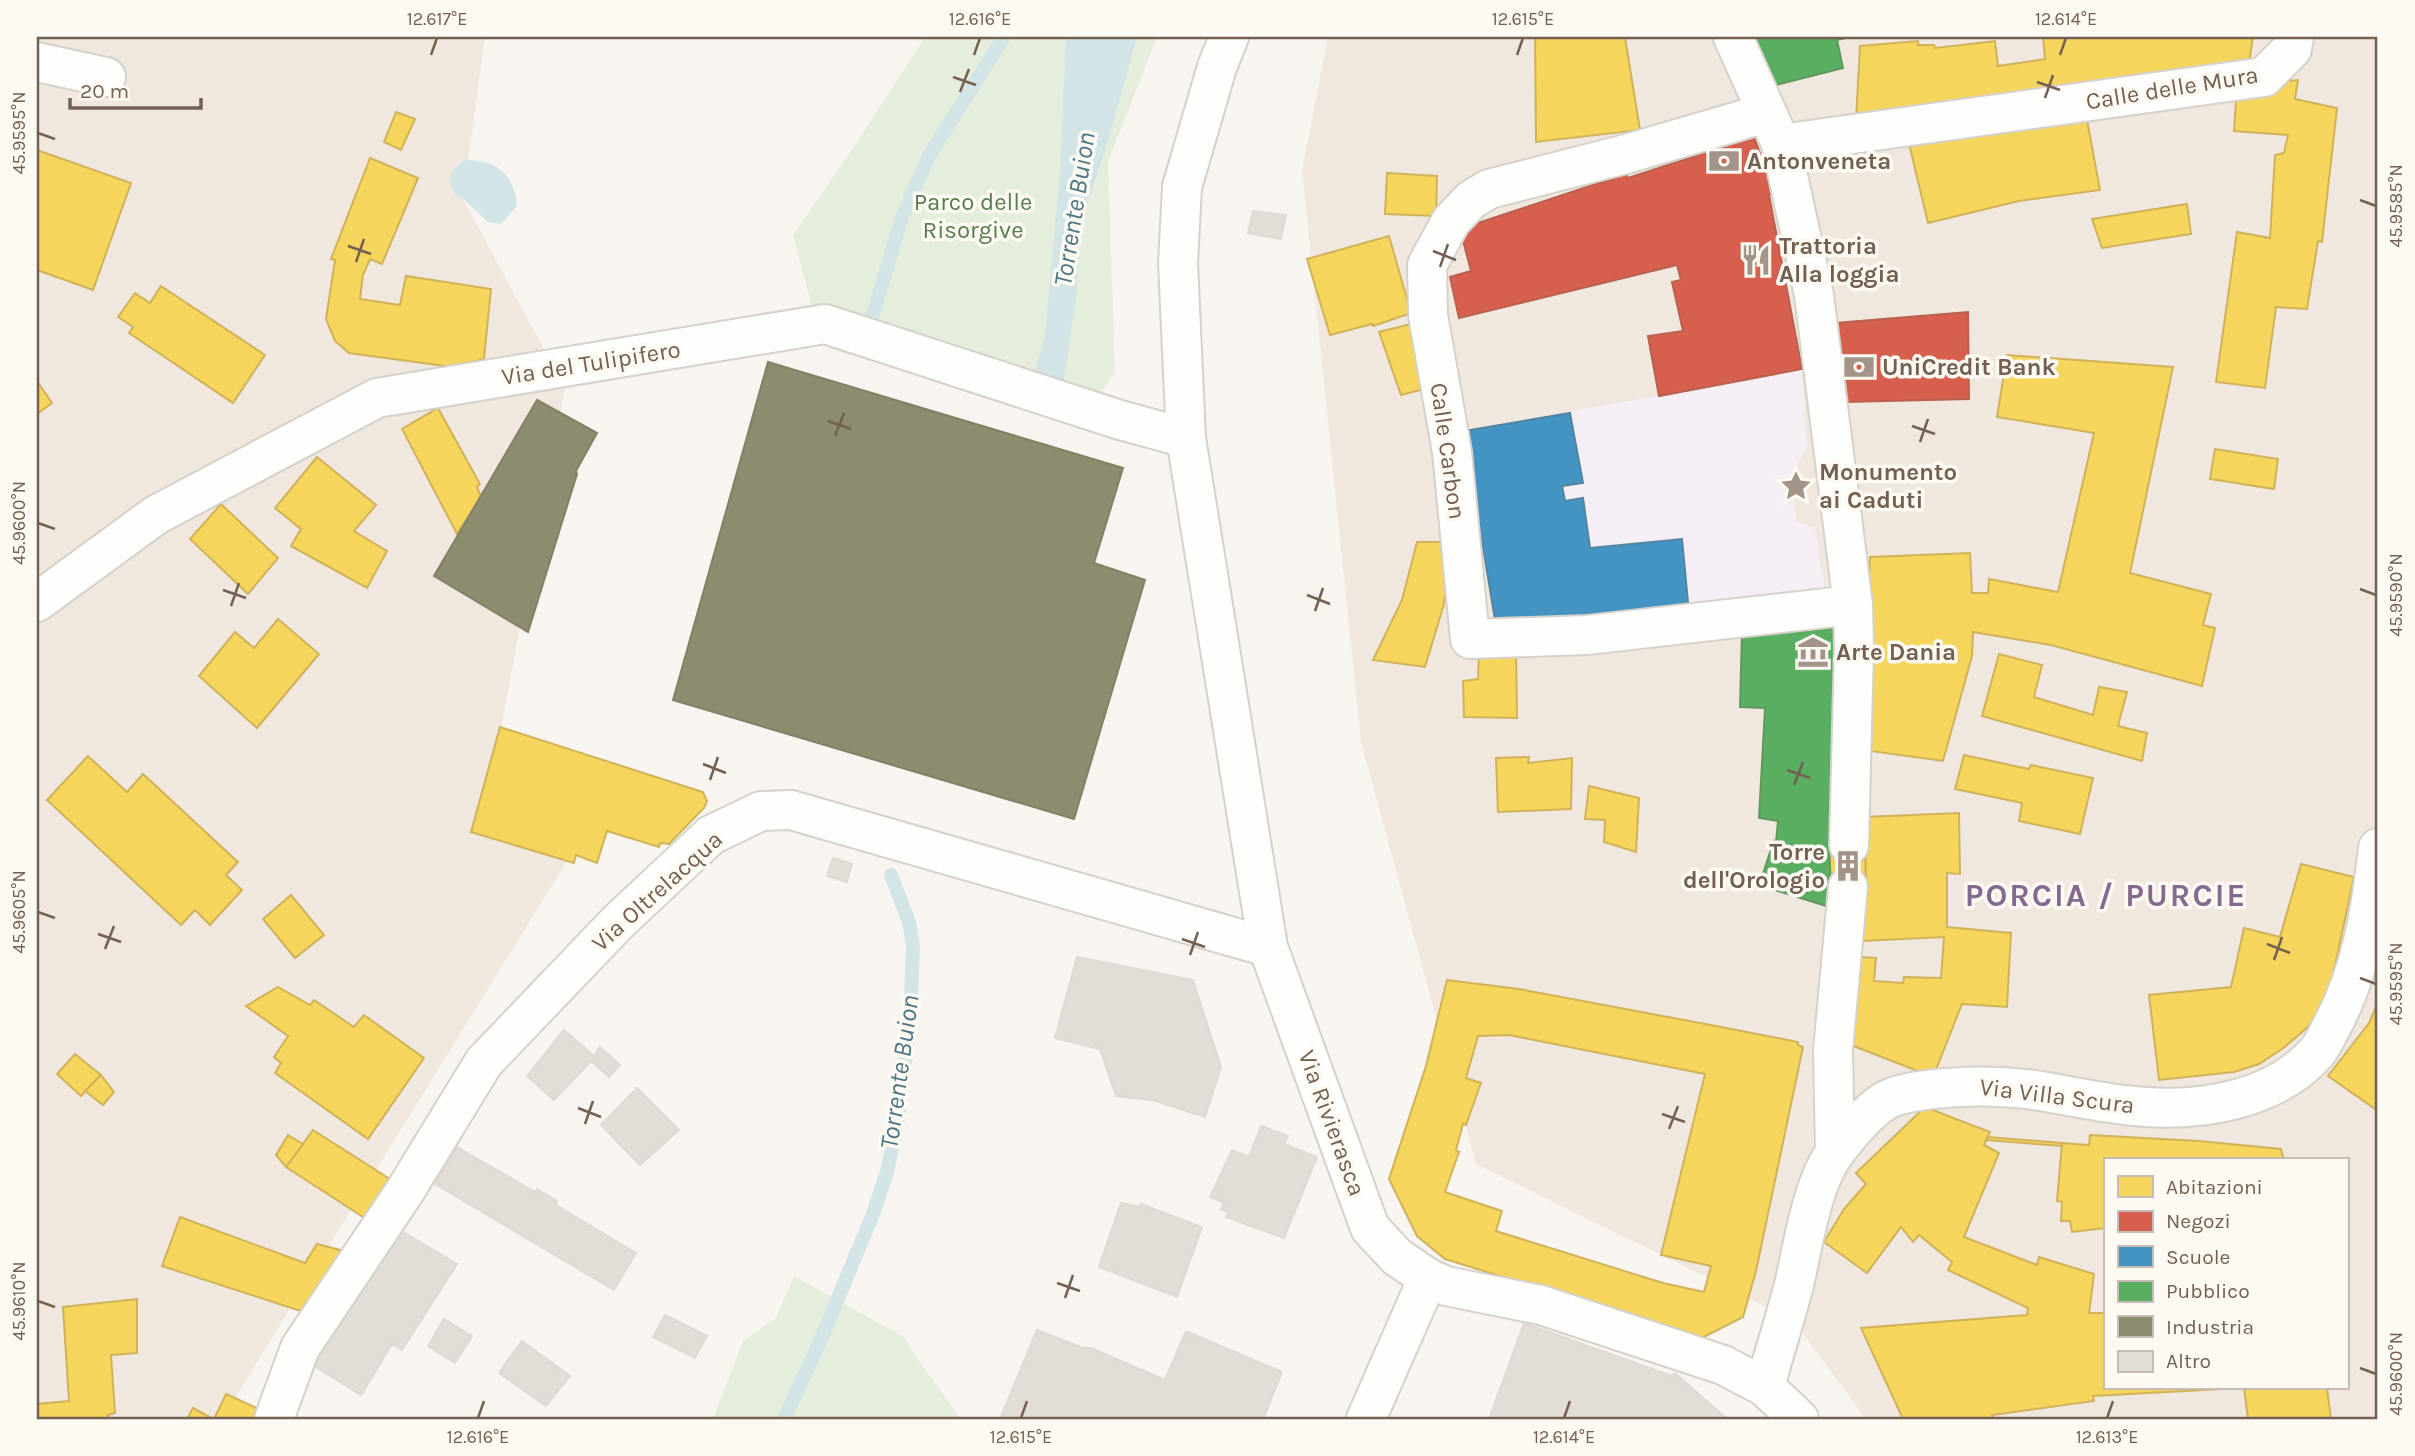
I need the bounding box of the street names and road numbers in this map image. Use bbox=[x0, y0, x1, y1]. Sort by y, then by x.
street label: Calle delle Mura bbox=[2084, 61, 2260, 115]
street label: Via del Tulipifero bbox=[500, 335, 682, 391]
street label: Calle Carbon bbox=[1425, 381, 1471, 521]
street label: Via Oltrelacqua bbox=[586, 825, 728, 957]
street label: Via Rivierasca bbox=[1293, 1046, 1371, 1200]
street label: Via Villa Scura bbox=[1978, 1073, 2136, 1119]

